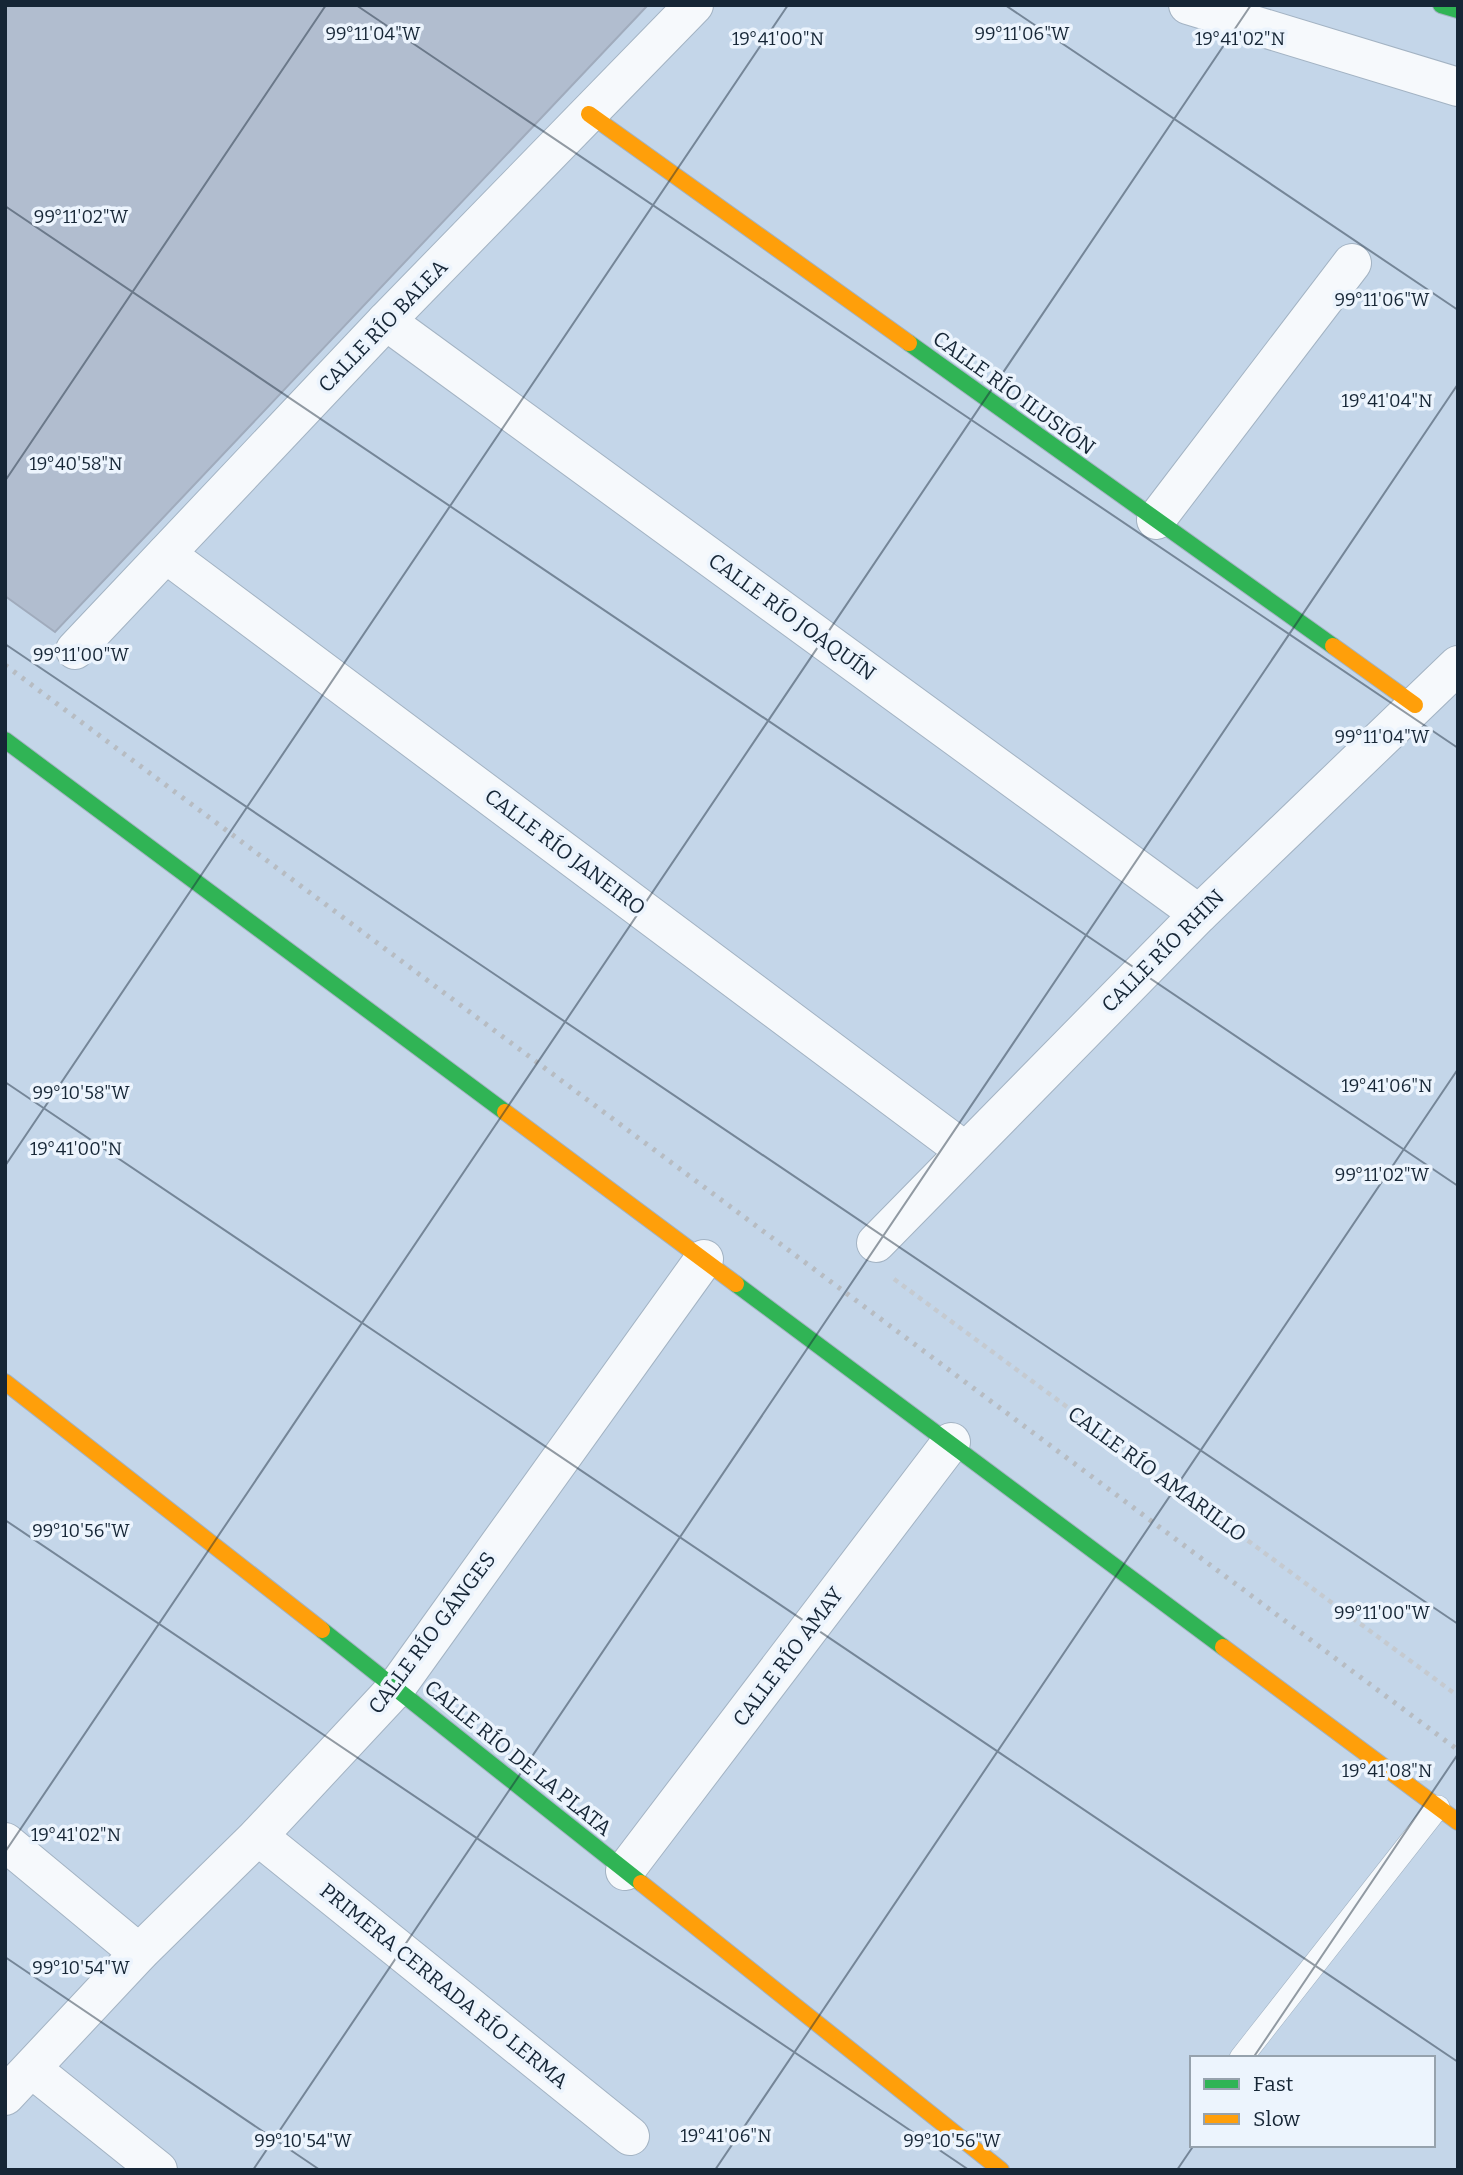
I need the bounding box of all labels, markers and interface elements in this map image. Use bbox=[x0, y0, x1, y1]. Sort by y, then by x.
text: 99°11'04"W bbox=[325, 23, 421, 45]
text: 99°11'06"W bbox=[974, 23, 1070, 45]
text: 19°41'00"N bbox=[732, 28, 824, 50]
text: 19°41'02"N bbox=[1195, 28, 1285, 50]
text: 99°11'02"W bbox=[34, 206, 129, 228]
street label: CALLE RÍO BALEA bbox=[313, 254, 453, 398]
text: 99°11'06"W bbox=[1334, 289, 1430, 311]
street label: CALLE RÍO ILUSIÓN bbox=[928, 325, 1100, 461]
text: 19°41'04"N bbox=[1342, 390, 1432, 412]
text: 19°40'58"N bbox=[29, 453, 123, 475]
street label: CALLE RÍO JOAQUÍN bbox=[703, 548, 881, 686]
text: 99°11'00"W bbox=[33, 644, 130, 666]
text: 99°11'04"W bbox=[1334, 726, 1430, 748]
street label: CALLE RÍO JANEIRO bbox=[479, 783, 651, 921]
street label: CALLE RÍO RHIN bbox=[1096, 884, 1230, 1018]
text: 19°41'06"N bbox=[1342, 1075, 1432, 1097]
text: 99°10'58"W bbox=[32, 1082, 130, 1104]
text: 19°41'00"N bbox=[30, 1138, 122, 1160]
text: 99°11'02"W bbox=[1335, 1164, 1430, 1186]
street label: CALLE RÍO AMARILLO bbox=[1063, 1400, 1251, 1548]
text: 99°10'56"W bbox=[32, 1520, 130, 1542]
street label: CALLE RÍO GÁNGES bbox=[363, 1547, 501, 1719]
street label: CALLE RÍO AMAY bbox=[727, 1582, 849, 1732]
text: 99°11'00"W bbox=[1334, 1602, 1431, 1624]
street label: CALLE RÍO DE LA PLATA bbox=[419, 1675, 617, 1842]
text: 19°41'08"N bbox=[1342, 1760, 1432, 1782]
text: 19°41'02"N bbox=[31, 1824, 121, 1846]
street label: PRIMERA CERRADA RÍO LERMA bbox=[315, 1878, 573, 2094]
text: 99°10'54"W bbox=[32, 1957, 130, 1979]
legend bbox=[1190, 2056, 1435, 2147]
text: Fast bbox=[1253, 2071, 1294, 2097]
text: Slow bbox=[1253, 2106, 1300, 2132]
text: 19°41'06"N bbox=[681, 2125, 771, 2147]
text: 99°10'54"W bbox=[254, 2130, 352, 2152]
text: 99°10'56"W bbox=[903, 2130, 1001, 2152]

